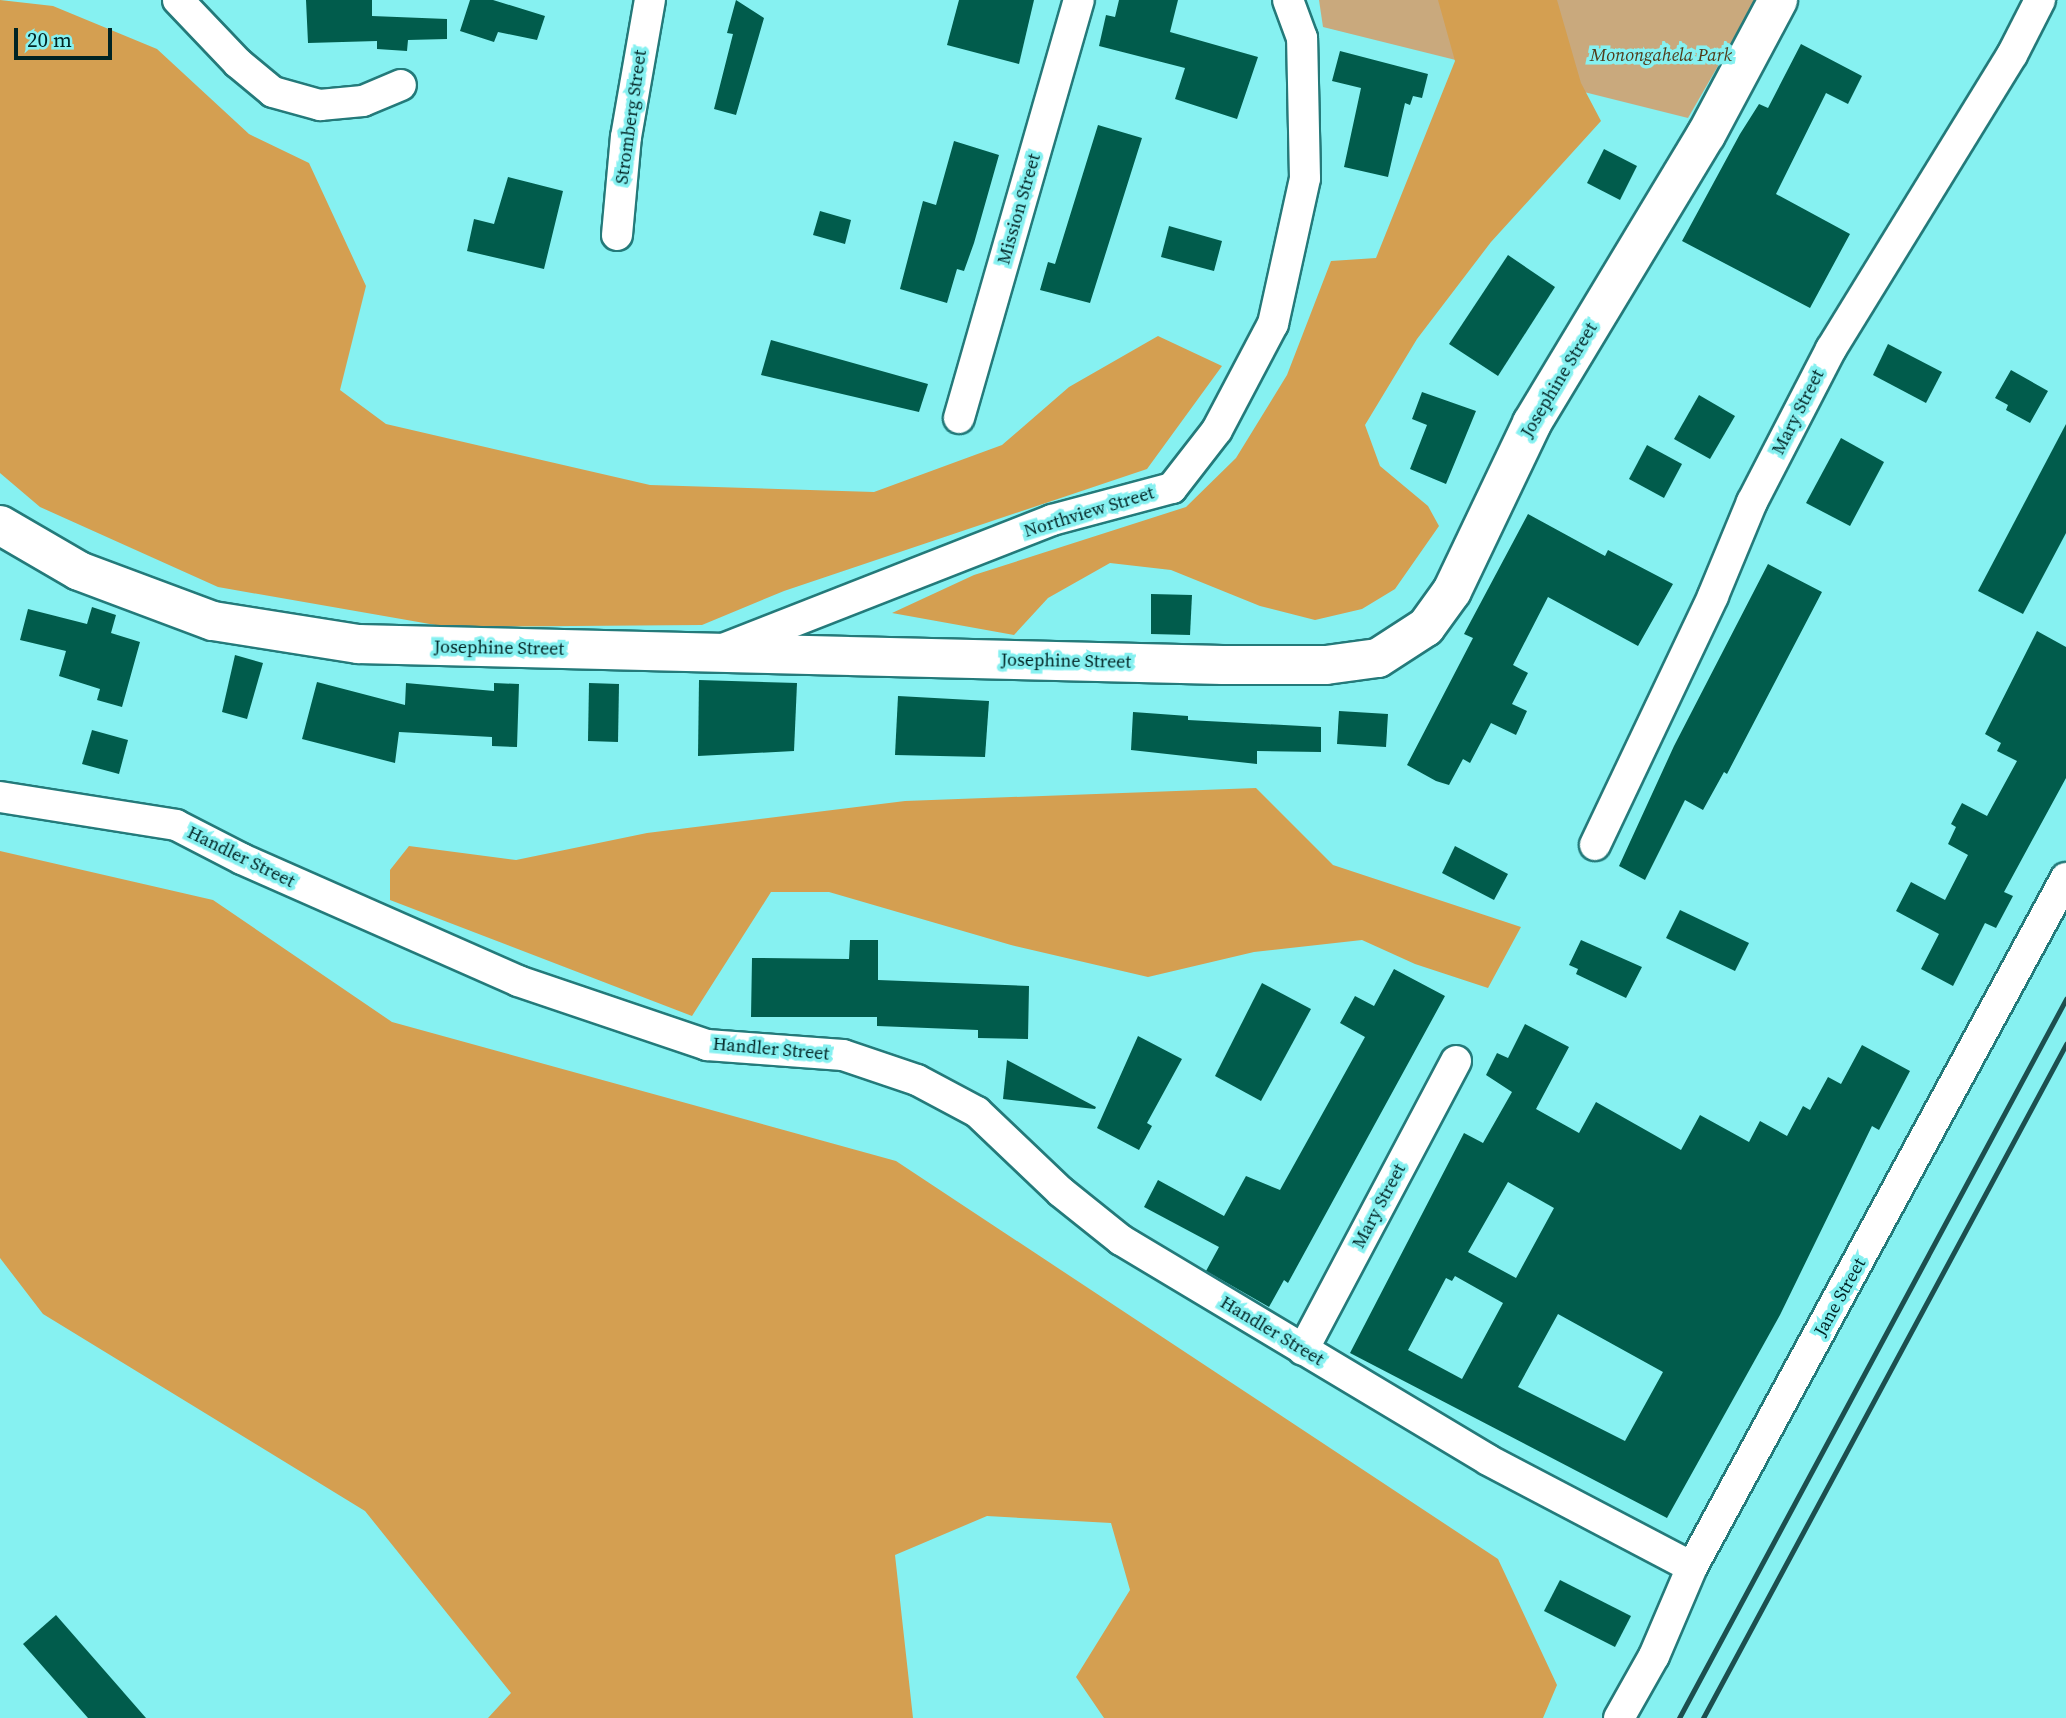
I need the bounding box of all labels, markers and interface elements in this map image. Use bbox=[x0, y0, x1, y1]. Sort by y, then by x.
scale bar bbox=[18, 14, 116, 58]
text: 20 m bbox=[27, 25, 72, 54]
park label: Monongahela Park bbox=[1590, 44, 1732, 66]
street label: Stromberg Street bbox=[611, 48, 651, 186]
street label: Mission Street bbox=[993, 151, 1045, 267]
street label: Josephine Street bbox=[1516, 319, 1602, 441]
street label: Mary Street bbox=[1767, 366, 1829, 458]
street label: Northview Street bbox=[1021, 482, 1157, 542]
street label: Josephine Street bbox=[434, 636, 564, 660]
street label: Josephine Street bbox=[1001, 649, 1131, 673]
street label: Handler Street bbox=[184, 822, 298, 892]
street label: Handler Street bbox=[712, 1033, 830, 1065]
street label: Mary Street bbox=[1348, 1160, 1410, 1252]
street label: Jane Street bbox=[1810, 1254, 1870, 1340]
street label: Handler Street bbox=[1216, 1292, 1328, 1370]

